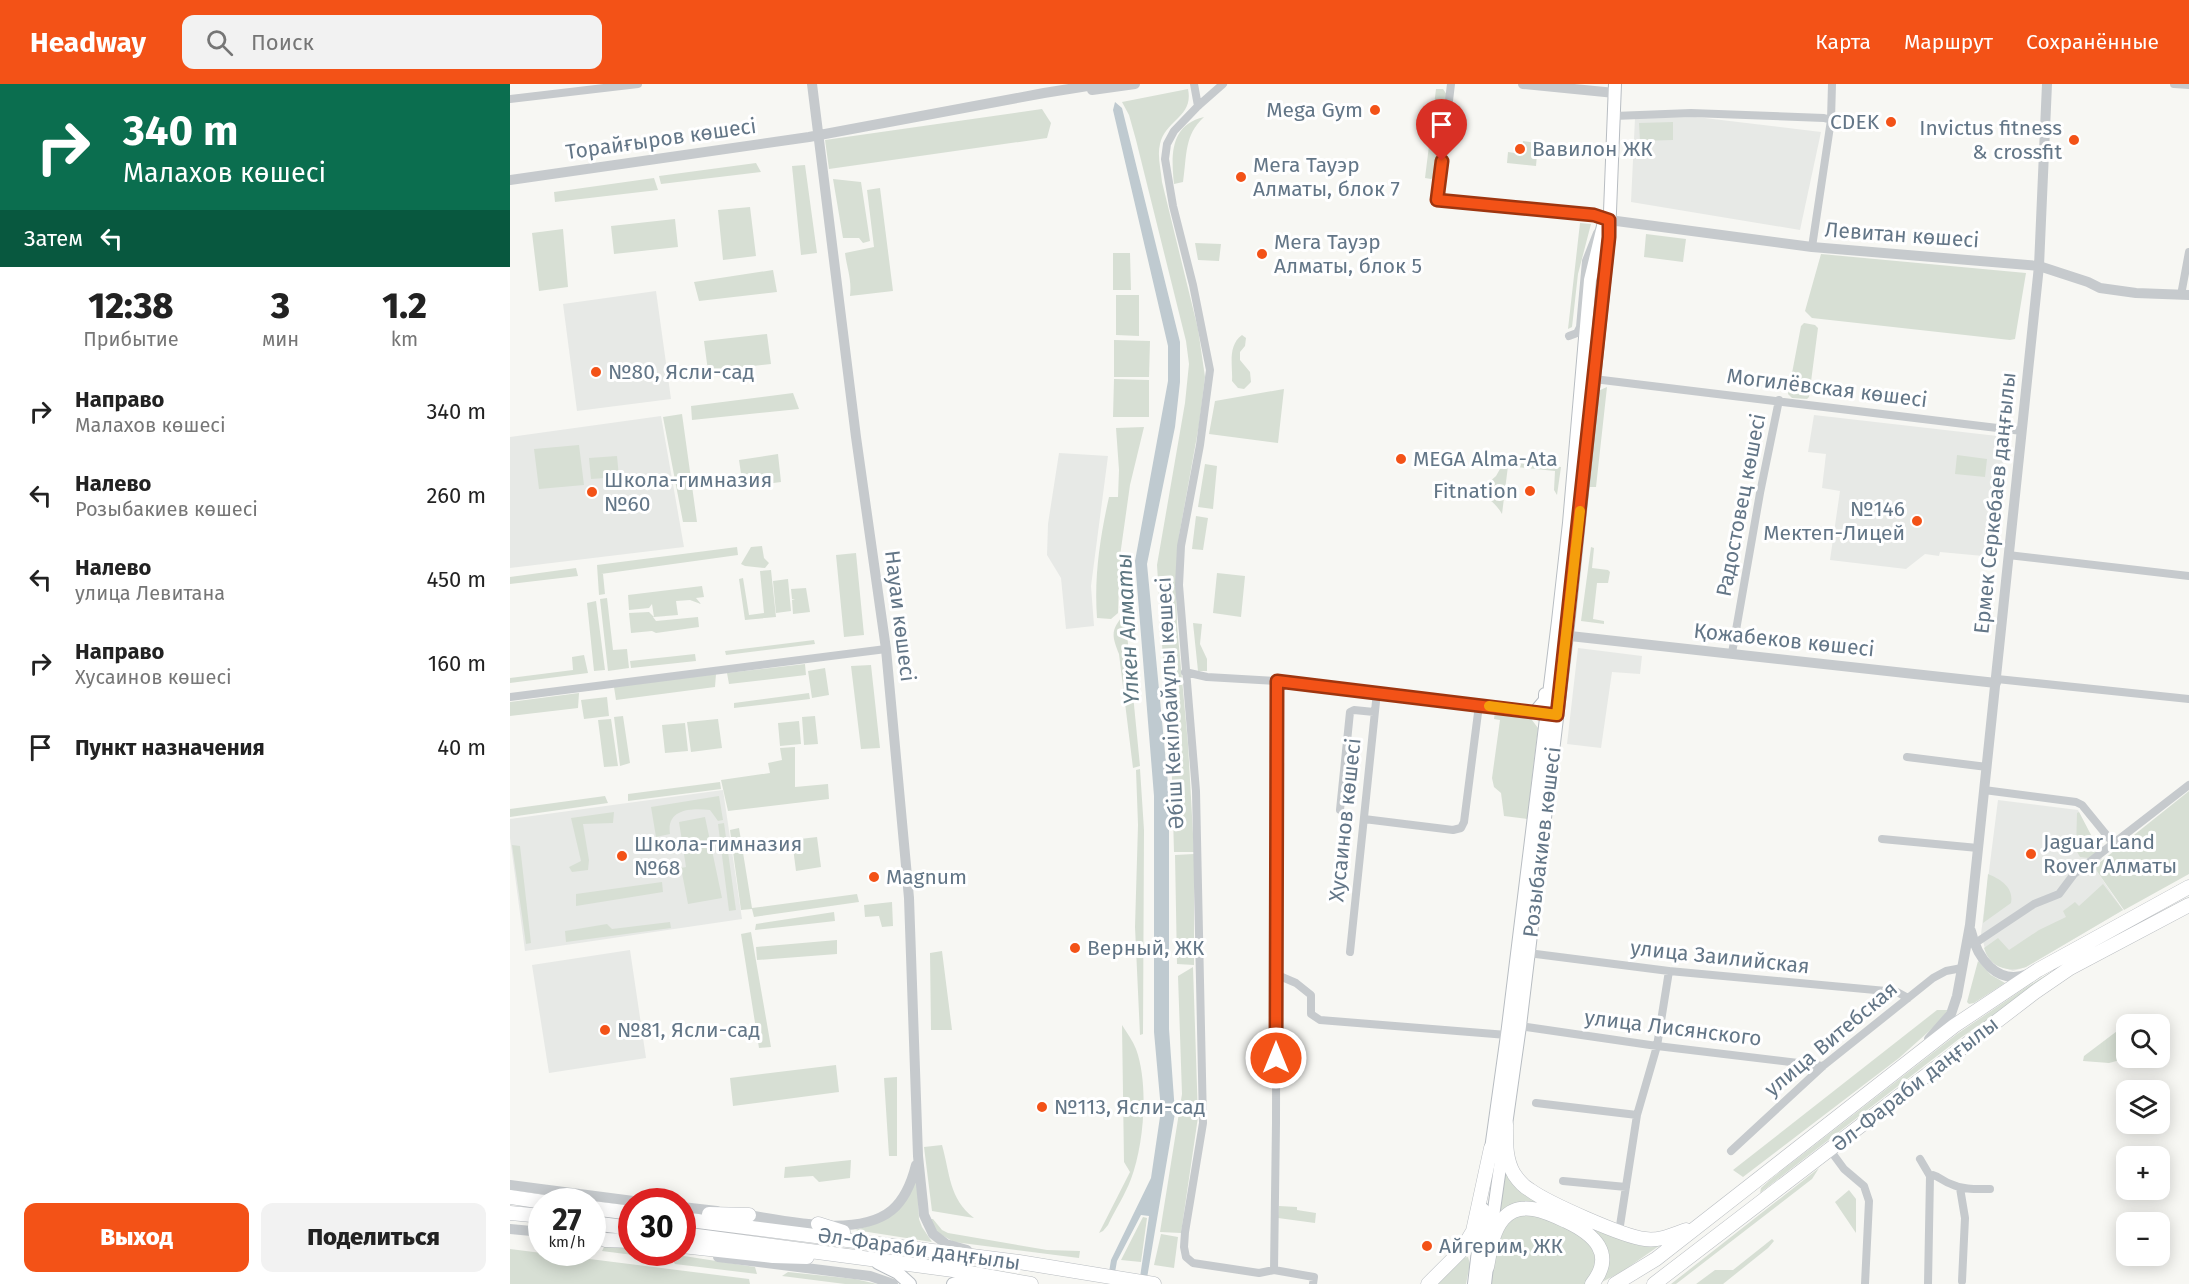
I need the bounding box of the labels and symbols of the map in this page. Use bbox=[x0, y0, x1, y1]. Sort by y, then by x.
place label: Mega Gym bbox=[1266, 97, 1363, 123]
pin bbox=[1416, 99, 1467, 161]
marker: Mega Gym bbox=[1368, 103, 1382, 117]
place label: CDEK bbox=[1830, 109, 1880, 135]
street label: Торайғыров көшесі bbox=[564, 113, 758, 165]
marker: CDEK bbox=[1884, 115, 1898, 129]
place label: Invictus fitness & crossfit bbox=[1919, 115, 2062, 165]
marker: Invictus fitness & crossfit bbox=[2067, 133, 2081, 147]
place label: Вавилон ЖК bbox=[1532, 136, 1653, 162]
marker: Вавилон ЖК bbox=[1513, 142, 1527, 156]
place label: Мега Тауэр Алматы, блок 7 bbox=[1253, 152, 1400, 202]
marker: Мега Тауэр Алматы, блок 7 bbox=[1234, 170, 1248, 184]
street label: Левитан көшесі bbox=[1824, 217, 1980, 253]
place label: Мега Тауэр Алматы, блок 5 bbox=[1274, 229, 1422, 279]
marker: Мега Тауэр Алматы, блок 5 bbox=[1255, 247, 1269, 261]
place label: №80, Ясли-сад bbox=[608, 359, 754, 385]
street label: Могилёвская көшесі bbox=[1725, 363, 1929, 413]
marker: №80, Ясли-сад bbox=[589, 365, 603, 379]
street label: Ермек Серкебаев даңғылы bbox=[1968, 371, 2022, 635]
street label: Радостовец көшесі bbox=[1711, 411, 1771, 599]
place label: MEGA Alma-Ata bbox=[1413, 446, 1558, 472]
marker: MEGA Alma-Ata bbox=[1394, 452, 1408, 466]
place label: Школа-гимназия №60 bbox=[604, 467, 772, 517]
place label: Fitnation bbox=[1433, 478, 1518, 504]
marker: Fitnation bbox=[1523, 484, 1537, 498]
marker: Школа-гимназия №60 bbox=[585, 485, 599, 499]
place label: №146 Мектеп-Лицей bbox=[1763, 496, 1905, 546]
marker: №146 Мектеп-Лицей bbox=[1910, 514, 1924, 528]
street label: Науаи көшесі bbox=[879, 549, 921, 683]
water label: Үлкен Алматы bbox=[1110, 553, 1145, 705]
street label: Әбіш Кекілбайұлы көшесі bbox=[1150, 576, 1190, 830]
street label: Қожабеков көшесі bbox=[1692, 618, 1876, 662]
street label: Хусаинов көшесі bbox=[1323, 737, 1367, 903]
street label: Розыбакиев көшесі bbox=[1517, 745, 1567, 939]
place label: Jaguar Land Rover Алматы bbox=[2043, 829, 2177, 879]
place label: Школа-гимназия №68 bbox=[634, 831, 802, 881]
marker: Jaguar Land Rover Алматы bbox=[2024, 847, 2038, 861]
marker: Школа-гимназия №68 bbox=[615, 849, 629, 863]
place label: Magnum bbox=[886, 864, 967, 890]
marker: Magnum bbox=[867, 870, 881, 884]
place label: Верный, ЖК bbox=[1087, 935, 1205, 961]
street label: улица Заилийская bbox=[1629, 935, 1811, 979]
marker: Верный, ЖК bbox=[1068, 941, 1082, 955]
street label: улица Витебская bbox=[1759, 976, 1903, 1102]
street label: улица Лисянского bbox=[1583, 1004, 1763, 1052]
street label: Әл-Фараби даңғылы bbox=[1827, 1011, 2003, 1157]
place label: №81, Ясли-сад bbox=[617, 1017, 760, 1043]
marker: №81, Ясли-сад bbox=[598, 1023, 612, 1037]
position arrow bbox=[1244, 1026, 1308, 1090]
place label: №113, Ясли-сад bbox=[1054, 1094, 1205, 1120]
marker: №113, Ясли-сад bbox=[1035, 1100, 1049, 1114]
speed limit sign: 30 bbox=[618, 1188, 696, 1266]
street label: Әл-Фараби даңғылы bbox=[816, 1222, 1022, 1276]
place label: Айгерим, ЖК bbox=[1439, 1233, 1564, 1259]
marker: Айгерим, ЖК bbox=[1420, 1239, 1434, 1253]

